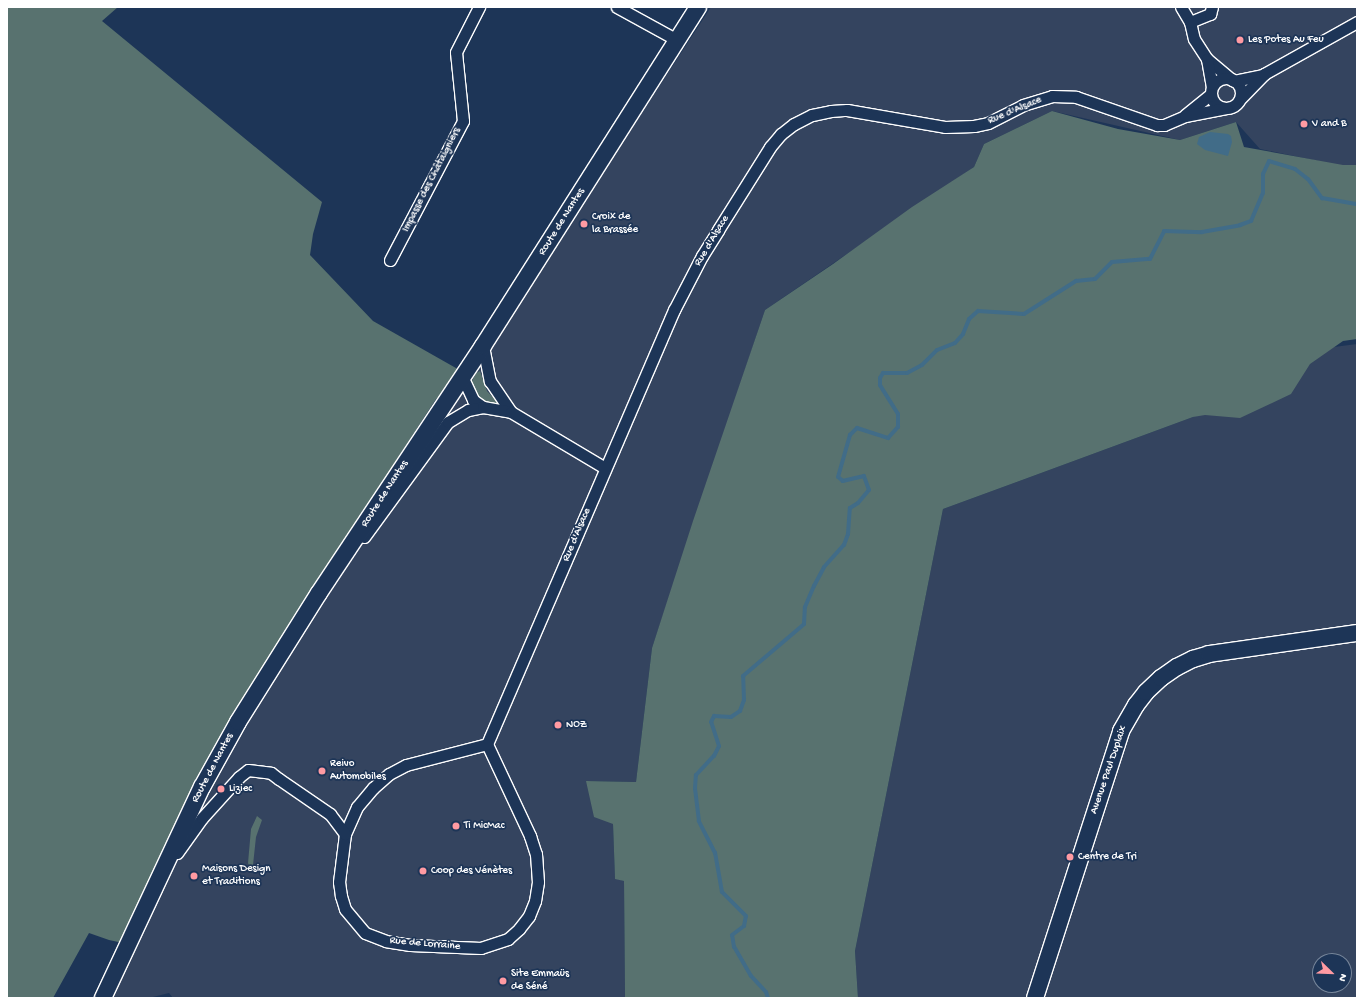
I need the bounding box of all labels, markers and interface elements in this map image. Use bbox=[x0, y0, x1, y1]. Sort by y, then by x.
place label: Les Potes Au Feu bbox=[1248, 33, 1324, 47]
marker: Les Potes Au Feu bbox=[1235, 35, 1245, 45]
street label: Rue d'Alsace bbox=[986, 94, 1044, 128]
place label: V and B bbox=[1312, 117, 1347, 131]
marker: V and B bbox=[1299, 119, 1309, 129]
street label: Impasse des Châtaigniers bbox=[400, 126, 464, 234]
street label: Route de Nantes bbox=[536, 186, 588, 258]
place label: Croix de la Brassée bbox=[592, 211, 638, 237]
street label: Rue d'Alsace bbox=[692, 213, 732, 269]
marker: Croix de la Brassée bbox=[579, 219, 589, 229]
street label: Route de Nantes bbox=[359, 458, 411, 530]
street label: Rue d'Alsace bbox=[560, 506, 594, 564]
place label: NOZ bbox=[566, 718, 587, 732]
marker: NOZ bbox=[553, 720, 563, 730]
street label: Avenue Paul Duplaix bbox=[1088, 724, 1130, 816]
street label: Route de Nantes bbox=[189, 731, 237, 805]
place label: Reivo Automobiles bbox=[330, 758, 386, 784]
marker: Reivo Automobiles bbox=[317, 766, 327, 776]
place label: Liziec bbox=[229, 782, 252, 796]
marker: Liziec bbox=[216, 784, 226, 794]
place label: Ti MicMac bbox=[464, 819, 504, 833]
marker: Ti MicMac bbox=[451, 821, 461, 831]
place label: Centre de Tri bbox=[1078, 850, 1137, 864]
marker: Centre de Tri bbox=[1065, 852, 1075, 862]
place label: Maisons Design et Traditions bbox=[202, 863, 271, 889]
place label: Coop des Vénètes bbox=[431, 864, 512, 878]
marker: Coop des Vénètes bbox=[418, 866, 428, 876]
marker: Maisons Design et Traditions bbox=[189, 871, 199, 881]
street label: Rue de Lorraine bbox=[389, 934, 461, 954]
north arrow bbox=[1312, 953, 1352, 993]
place label: Site Emmaüs de Séné bbox=[511, 968, 569, 994]
text: N bbox=[1335, 972, 1349, 983]
marker: Site Emmaüs de Séné bbox=[498, 976, 508, 986]

